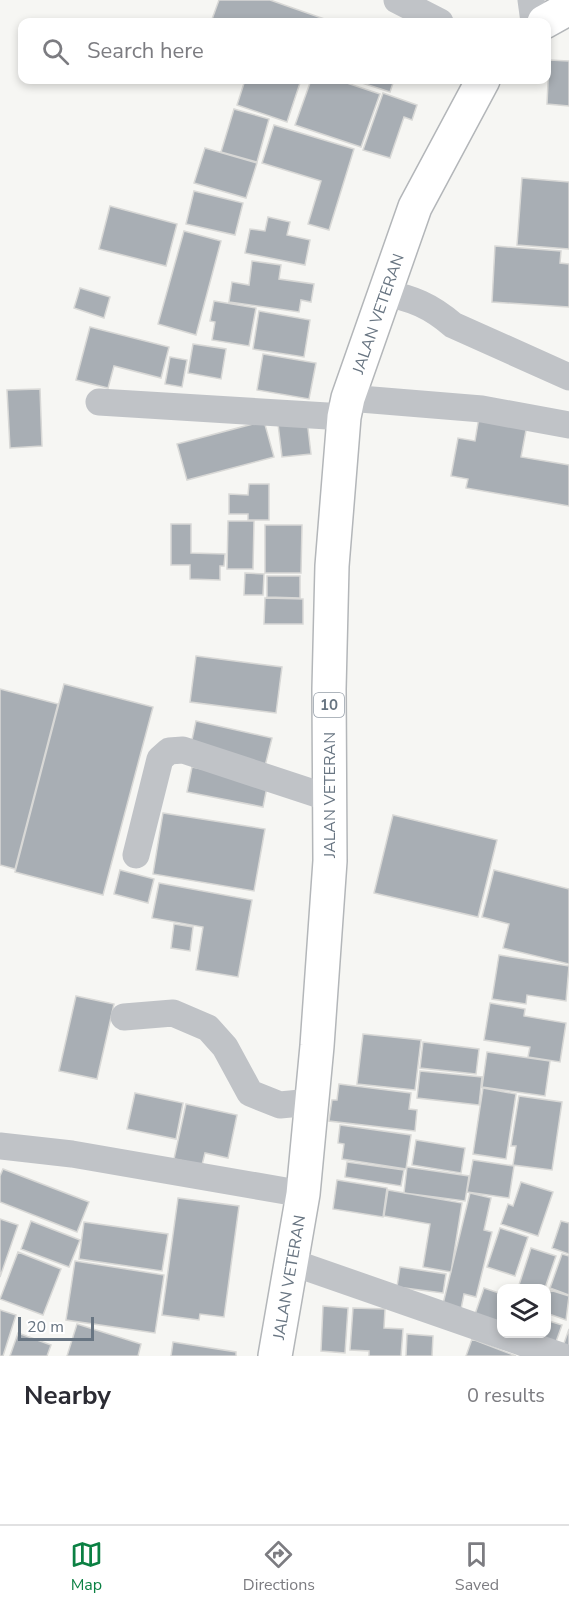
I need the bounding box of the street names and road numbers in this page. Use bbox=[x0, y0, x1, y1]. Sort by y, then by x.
street label: JALAN VETERAN bbox=[347, 251, 410, 378]
road number: 10 bbox=[314, 693, 344, 717]
street label: JALAN VETERAN bbox=[319, 732, 341, 859]
street label: JALAN VETERAN bbox=[268, 1213, 311, 1342]

